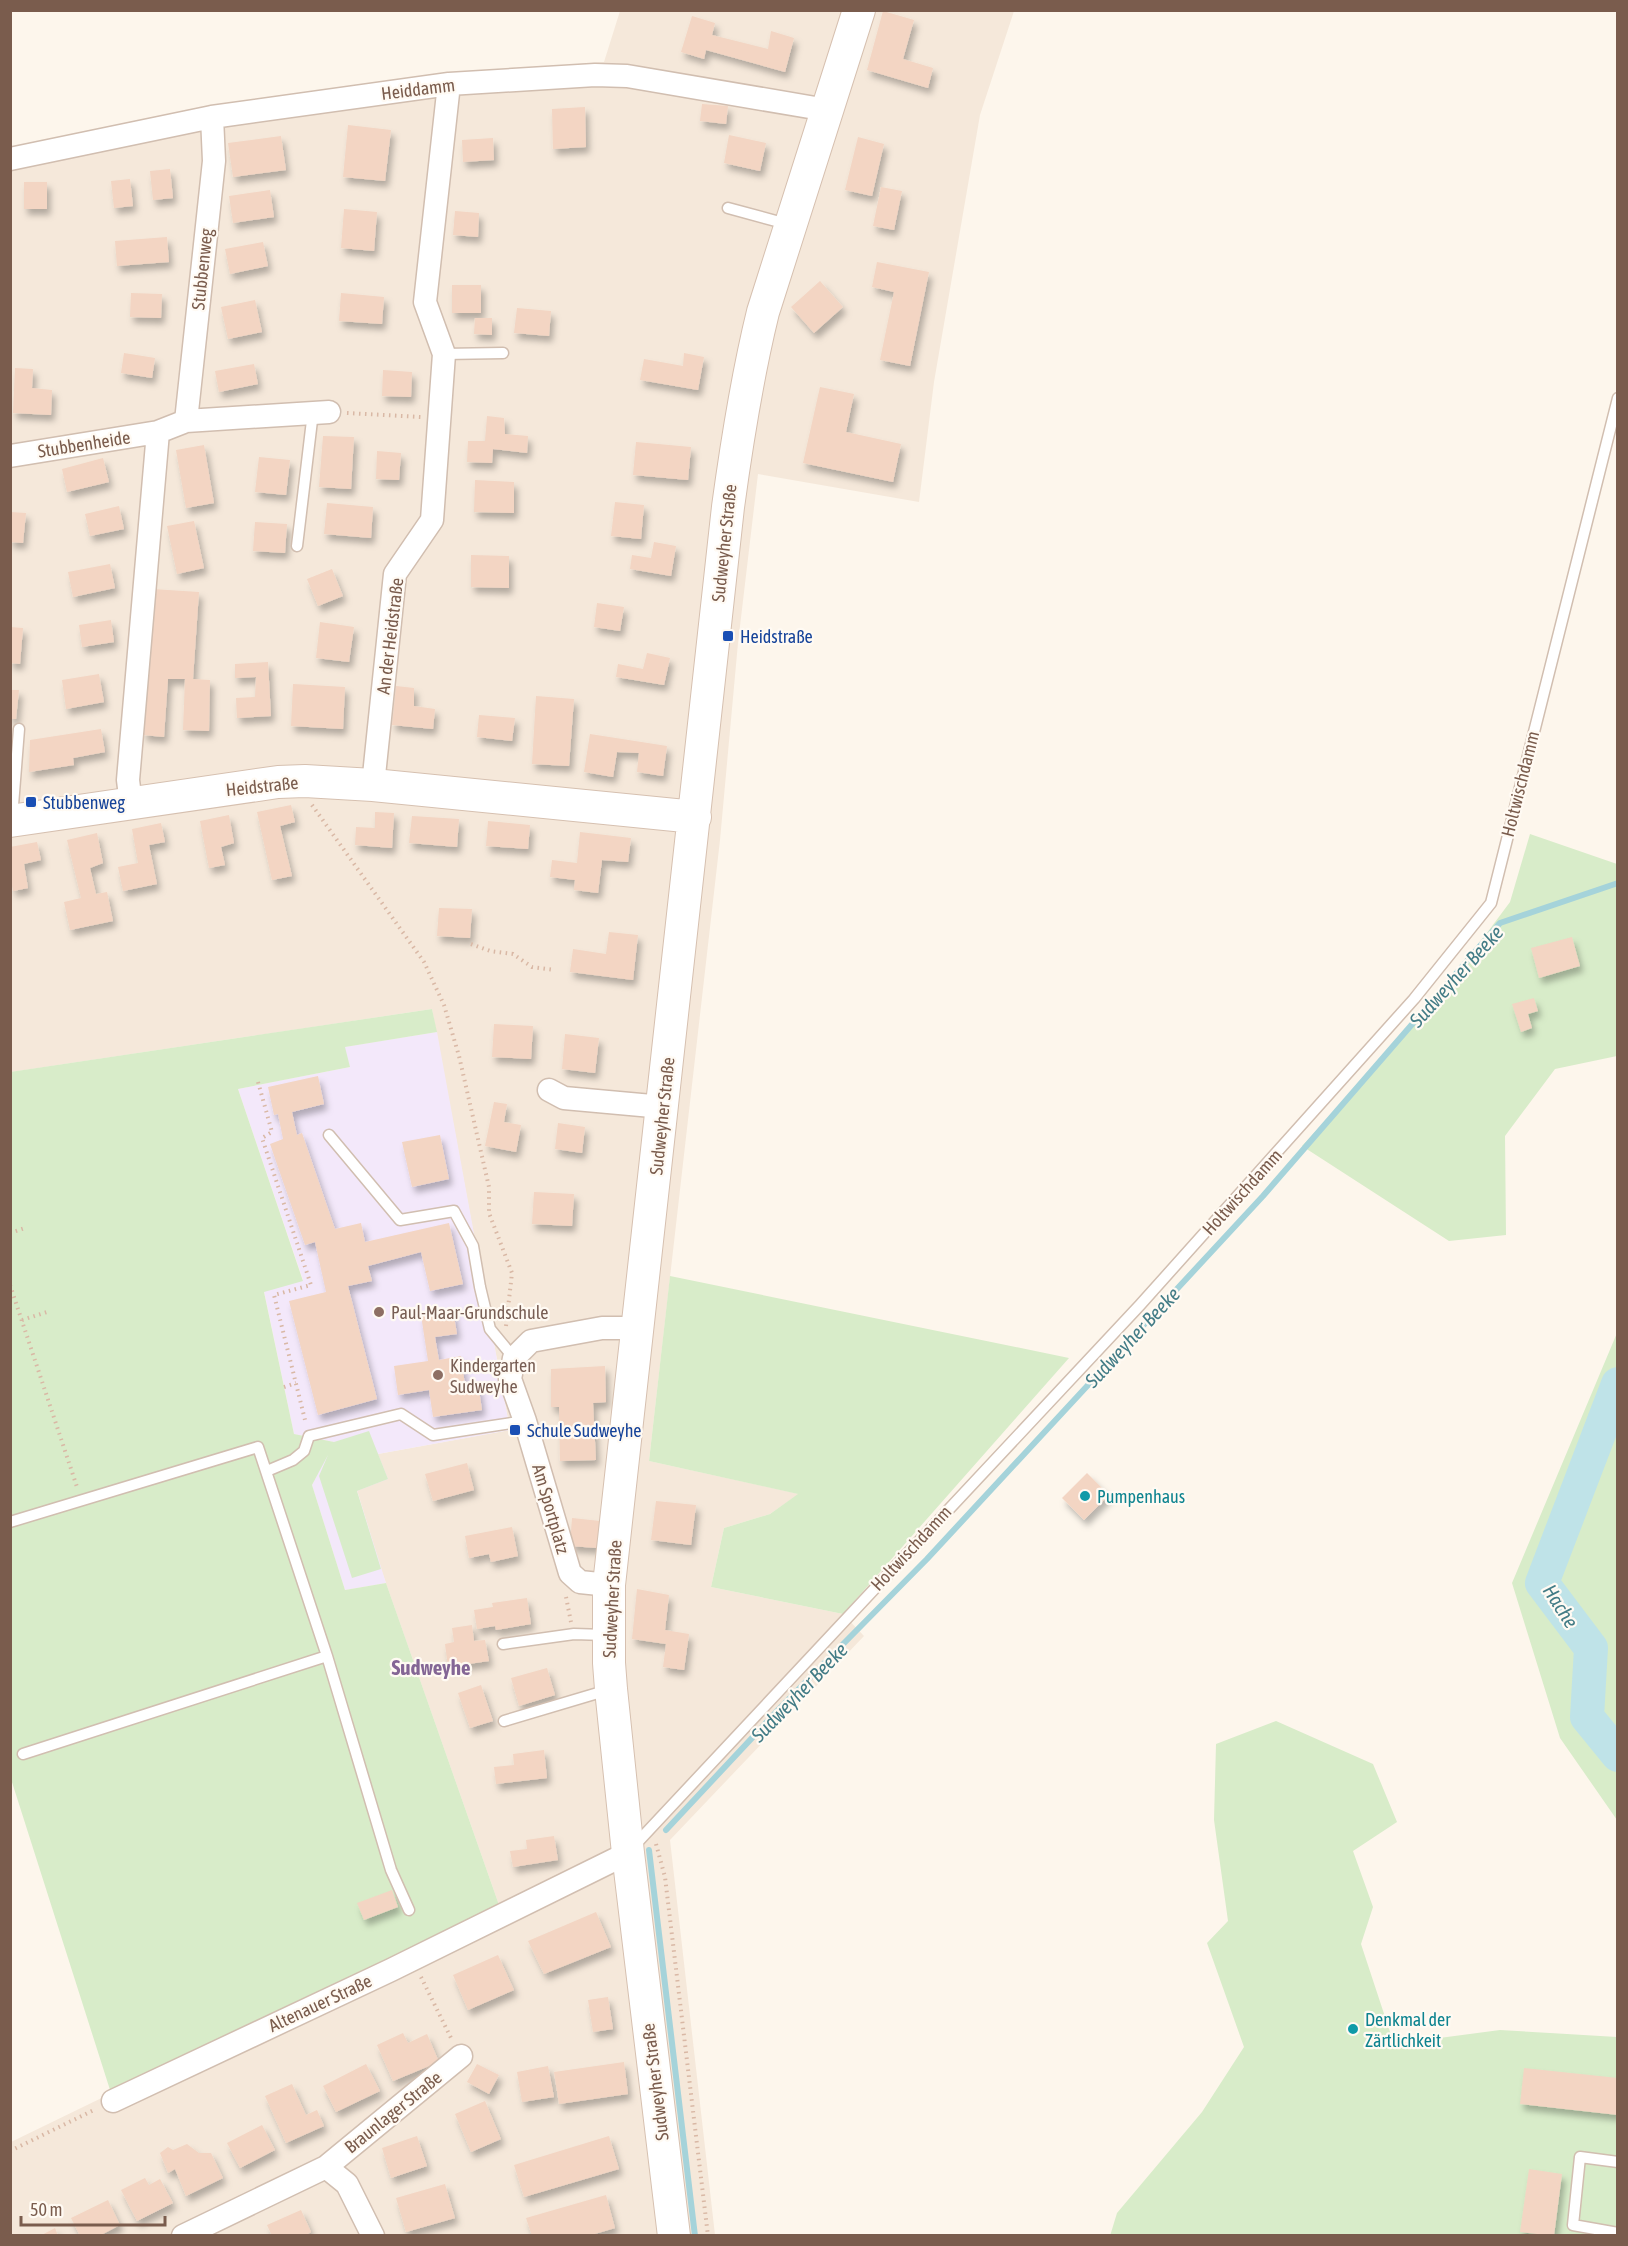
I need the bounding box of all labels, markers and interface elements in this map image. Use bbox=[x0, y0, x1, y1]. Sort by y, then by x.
street label: Heiddamm bbox=[380, 74, 456, 104]
street label: Stubbenweg bbox=[187, 227, 217, 311]
street label: Stubbenheide bbox=[36, 426, 132, 462]
street label: Sudweyher Straße bbox=[707, 483, 741, 603]
street label: An der Heidstraße bbox=[372, 577, 408, 695]
place label: Heidstraße bbox=[740, 626, 813, 647]
marker: Heidstraße bbox=[721, 629, 735, 643]
street label: Holtwischdamm bbox=[1497, 729, 1543, 839]
street label: Heidstraße bbox=[225, 772, 299, 800]
place label: Stubbenweg bbox=[43, 792, 125, 813]
marker: Stubbenweg bbox=[24, 795, 38, 809]
water label: Sudweyher Beeke bbox=[1404, 921, 1508, 1032]
street label: Sudweyher Straße bbox=[645, 1056, 679, 1176]
street label: Holtwischdamm bbox=[1198, 1145, 1286, 1239]
water label: Sudweyher Beeke bbox=[1079, 1282, 1184, 1393]
place label: Paul-Maar-Grundschule bbox=[391, 1302, 548, 1323]
marker: Paul-Maar-Grundschule bbox=[372, 1305, 386, 1319]
place label: Kindergarten Sudweyhe bbox=[450, 1355, 536, 1397]
marker: Kindergarten Sudweyhe bbox=[431, 1368, 445, 1382]
place label: Schule Sudweyhe bbox=[527, 1420, 642, 1441]
marker: Schule Sudweyhe bbox=[508, 1423, 522, 1437]
street label: Am Sportplatz bbox=[528, 1462, 574, 1557]
place label: Pumpenhaus bbox=[1097, 1486, 1185, 1507]
marker: Pumpenhaus bbox=[1078, 1489, 1092, 1503]
street label: Holtwischdamm bbox=[866, 1501, 956, 1595]
street label: Sudweyher Straße bbox=[598, 1539, 626, 1659]
water label: Hache bbox=[1539, 1580, 1583, 1632]
water label: Sudweyher Beeke bbox=[745, 1638, 852, 1747]
district label: Sudweyhe bbox=[392, 1655, 470, 1679]
street label: Altenauer Straße bbox=[265, 1970, 375, 2036]
place label: Denkmal der Zärtlichkeit bbox=[1365, 2009, 1451, 2051]
street label: Sudweyher Straße bbox=[637, 2022, 673, 2142]
marker: Denkmal der Zärtlichkeit bbox=[1346, 2022, 1360, 2036]
street label: Braunlager Straße bbox=[340, 2067, 446, 2157]
scale bar bbox=[21, 2189, 165, 2227]
text: 50 m bbox=[30, 2199, 62, 2220]

